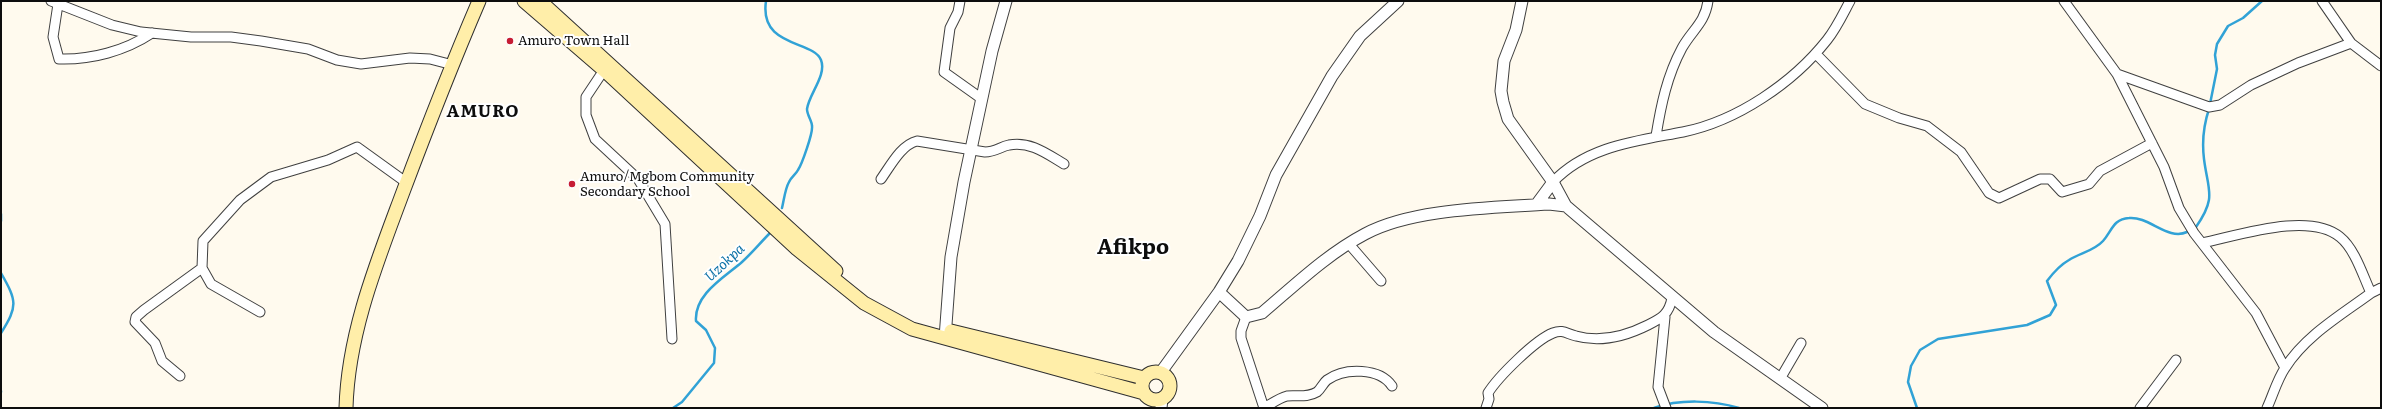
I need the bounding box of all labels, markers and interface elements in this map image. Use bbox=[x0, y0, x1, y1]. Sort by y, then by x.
place label: Amuro Town Hall bbox=[518, 33, 629, 49]
marker: Amuro Town Hall bbox=[505, 36, 515, 46]
district label: AMURO bbox=[447, 102, 519, 122]
place label: Amuro/Mgbom Community Secondary School bbox=[580, 169, 754, 200]
marker: Amuro/Mgbom Community Secondary School bbox=[567, 179, 577, 189]
district label: Afikpo bbox=[1097, 235, 1169, 261]
water label: Uzokpa bbox=[702, 241, 748, 285]

